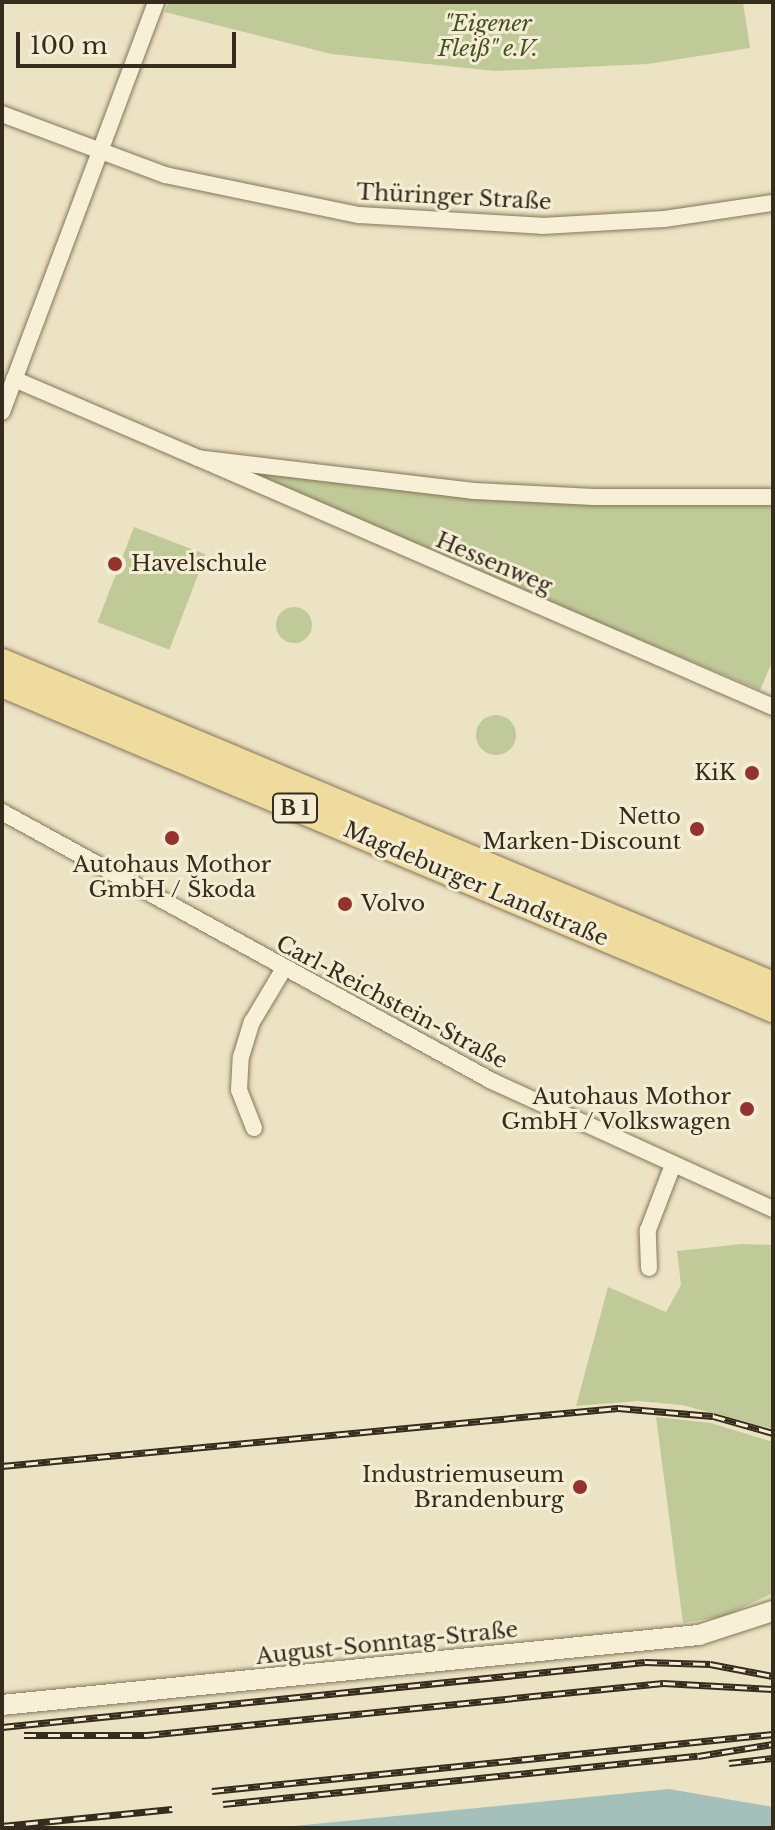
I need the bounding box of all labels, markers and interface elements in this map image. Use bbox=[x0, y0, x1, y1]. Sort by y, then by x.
park label: "Eigener Fleiß" e.V. bbox=[438, 10, 538, 62]
scale bar bbox=[20, 16, 240, 66]
text: 100 m bbox=[30, 31, 108, 60]
street label: Thüringer Straße bbox=[355, 179, 553, 215]
street label: Hessenweg bbox=[432, 527, 556, 599]
place label: Havelschule bbox=[131, 551, 267, 577]
marker: Havelschule bbox=[106, 555, 124, 573]
place label: KiK bbox=[694, 760, 736, 786]
marker: KiK bbox=[743, 764, 761, 782]
road number: B 1 bbox=[271, 792, 319, 824]
place label: Netto Marken-Discount bbox=[483, 803, 681, 854]
street label: Magdeburger Landstraße bbox=[339, 816, 613, 952]
marker: Netto Marken-Discount bbox=[688, 820, 706, 838]
marker: Autohaus Mothor GmbH / Škoda bbox=[163, 829, 181, 847]
place label: Autohaus Mothor GmbH / Škoda bbox=[73, 851, 271, 902]
place label: Volvo bbox=[361, 891, 425, 917]
marker: Volvo bbox=[336, 895, 354, 913]
street label: Carl-Reichstein-Straße bbox=[272, 930, 512, 1074]
place label: Autohaus Mothor GmbH / Volkswagen bbox=[499, 1083, 731, 1134]
marker: Autohaus Mothor GmbH / Volkswagen bbox=[738, 1100, 756, 1118]
place label: Industriemuseum Brandenburg bbox=[362, 1461, 564, 1512]
marker: Industriemuseum Brandenburg bbox=[571, 1478, 589, 1496]
street label: August-Sonntag-Straße bbox=[255, 1616, 519, 1670]

